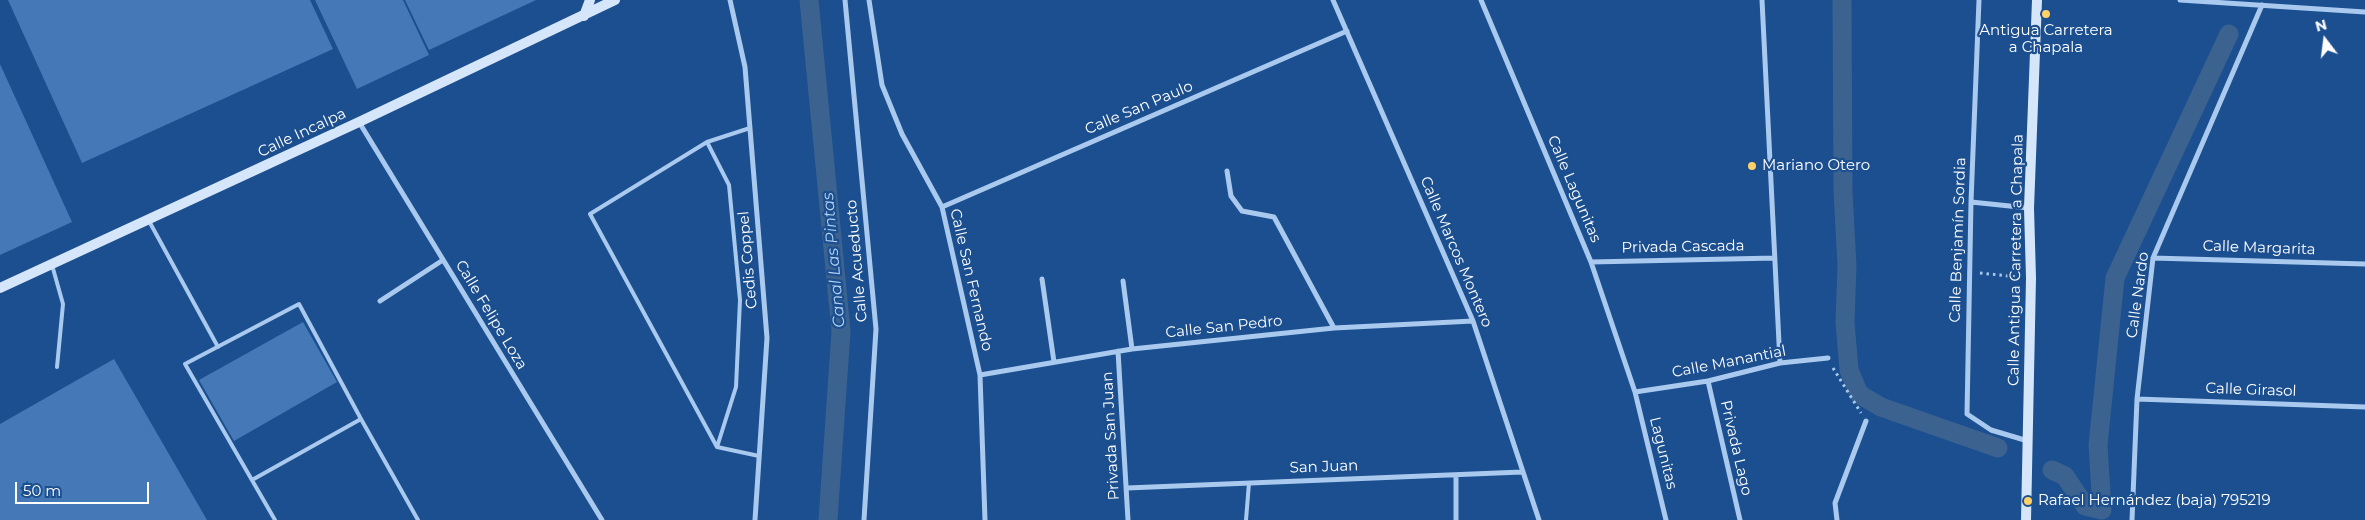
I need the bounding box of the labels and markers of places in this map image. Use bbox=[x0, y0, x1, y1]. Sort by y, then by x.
marker: Antigua Carretera a Chapala bbox=[2040, 8, 2052, 20]
place label: Antigua Carretera a Chapala bbox=[1979, 22, 2113, 57]
place label: Mariano Otero bbox=[1762, 157, 1870, 175]
marker: Mariano Otero bbox=[1746, 160, 1758, 172]
place label: Rafael Hernández (baja) 795219 bbox=[2038, 492, 2271, 510]
marker: Rafael Hernández (baja) 795219 bbox=[2022, 495, 2034, 507]

